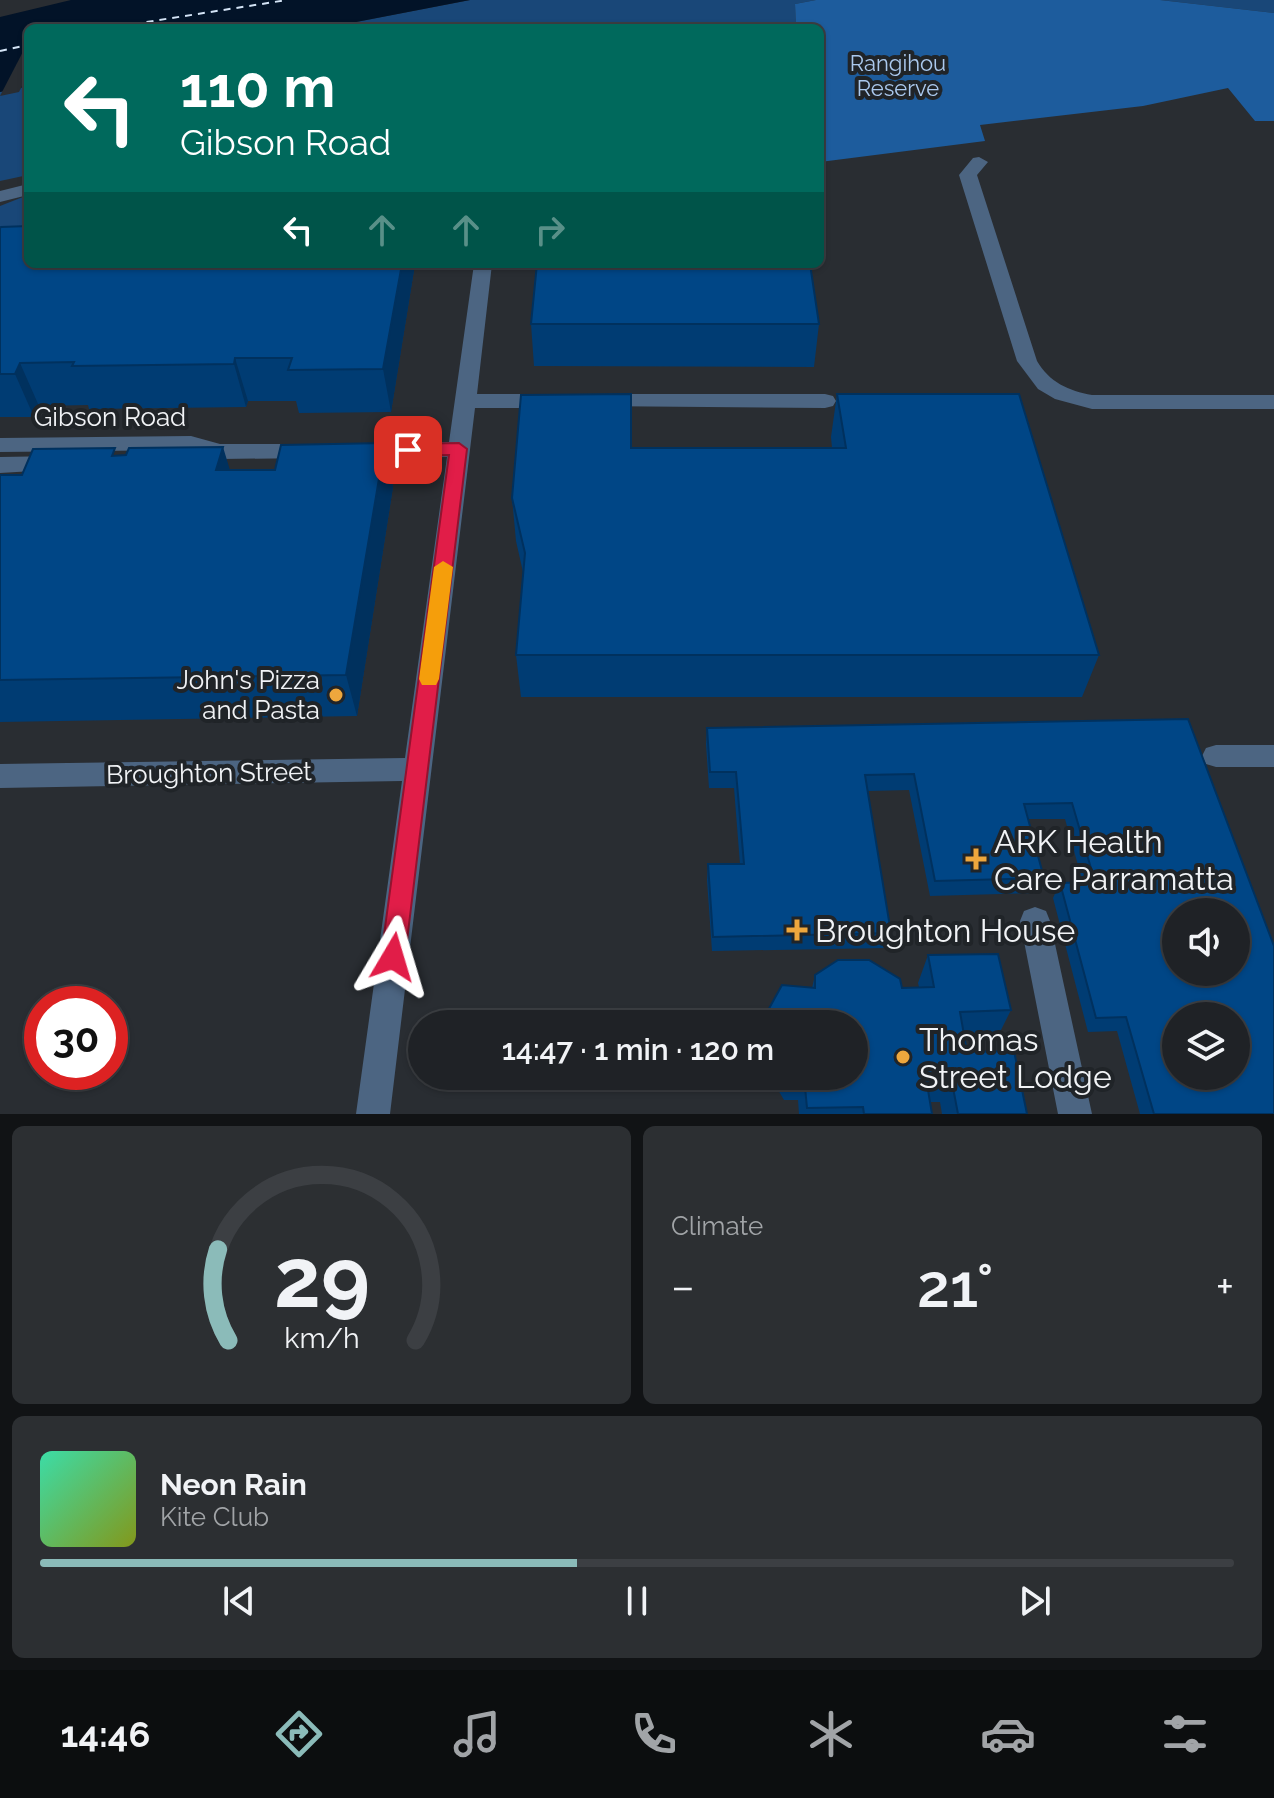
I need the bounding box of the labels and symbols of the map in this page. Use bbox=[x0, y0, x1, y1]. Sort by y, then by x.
park label: Rangihou Reserve bbox=[850, 50, 946, 101]
street label: Gibson Road bbox=[34, 402, 186, 432]
pin bbox=[374, 416, 442, 484]
place label: John's Pizza and Pasta bbox=[177, 665, 320, 725]
marker: John's Pizza and Pasta bbox=[327, 686, 345, 704]
street label: Broughton Street bbox=[106, 756, 312, 790]
place label: ARK Health Care Parramatta bbox=[994, 823, 1234, 897]
marker: ARK Health Care Parramatta bbox=[965, 848, 987, 870]
place label: Broughton House bbox=[815, 912, 1075, 949]
position arrow bbox=[351, 915, 435, 999]
marker: Broughton House bbox=[786, 919, 808, 941]
speed limit sign: 30 bbox=[24, 986, 128, 1090]
place label: Thomas Street Lodge bbox=[919, 1021, 1112, 1095]
marker: Thomas Street Lodge bbox=[894, 1048, 912, 1066]

